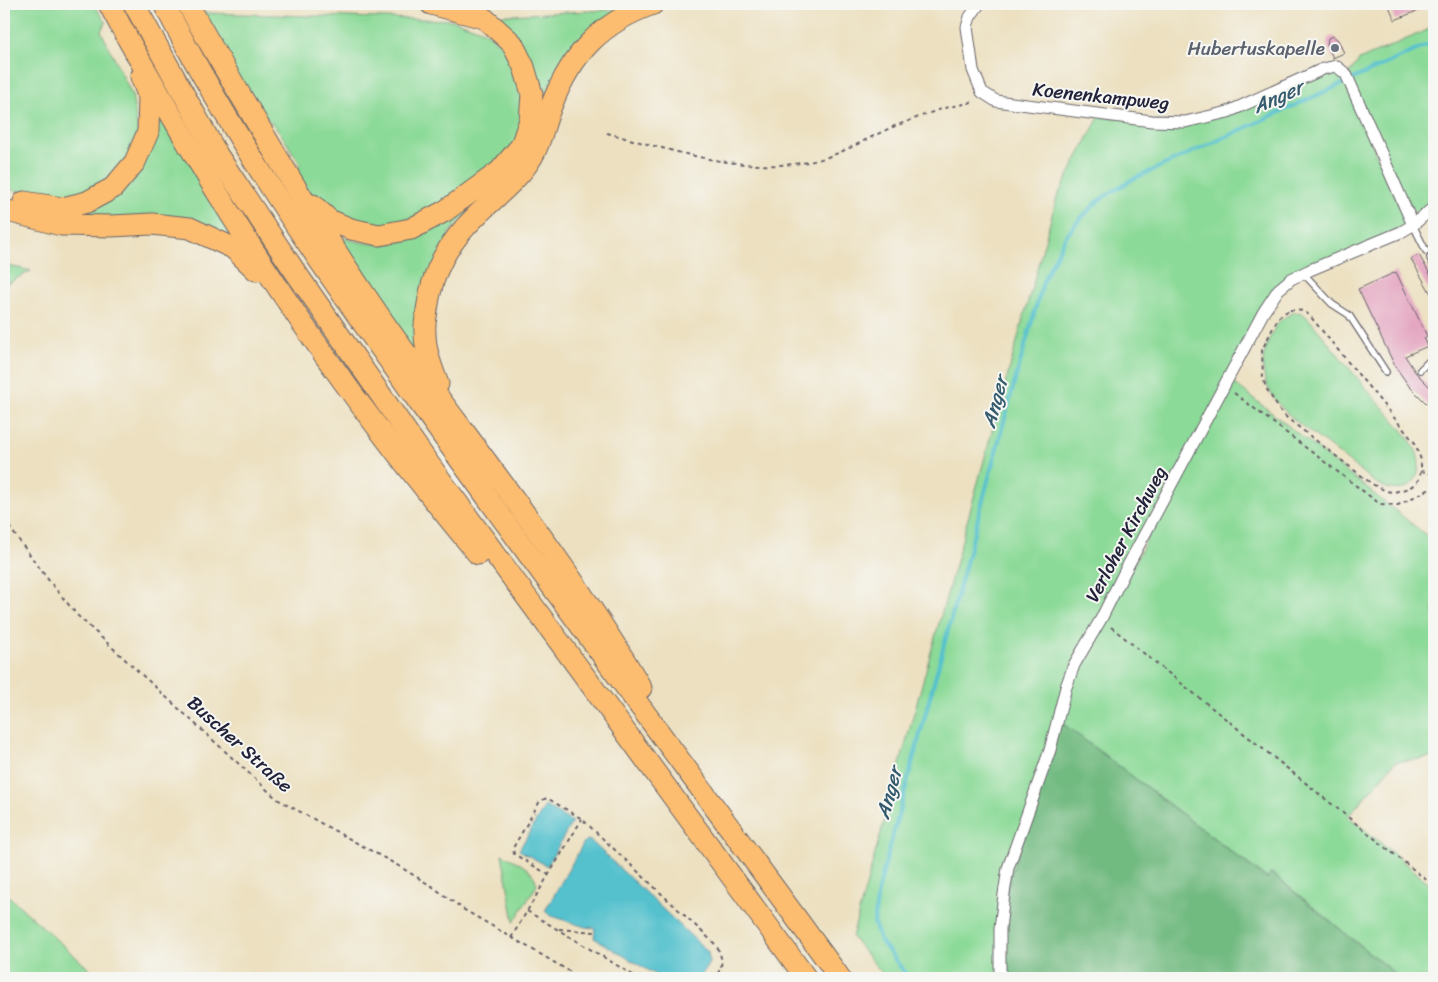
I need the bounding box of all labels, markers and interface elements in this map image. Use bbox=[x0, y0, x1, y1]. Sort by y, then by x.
place label: Hubertuskapelle bbox=[1187, 32, 1325, 65]
marker: Hubertuskapelle bbox=[1329, 42, 1341, 54]
water label: Anger bbox=[1246, 69, 1313, 124]
street label: Koenenkampweg bbox=[1031, 72, 1171, 120]
water label: Anger bbox=[971, 368, 1020, 433]
street label: Verloher Kirchweg bbox=[1076, 460, 1176, 608]
street label: Buscher Straße bbox=[179, 687, 301, 801]
water label: Anger bbox=[865, 759, 914, 824]

